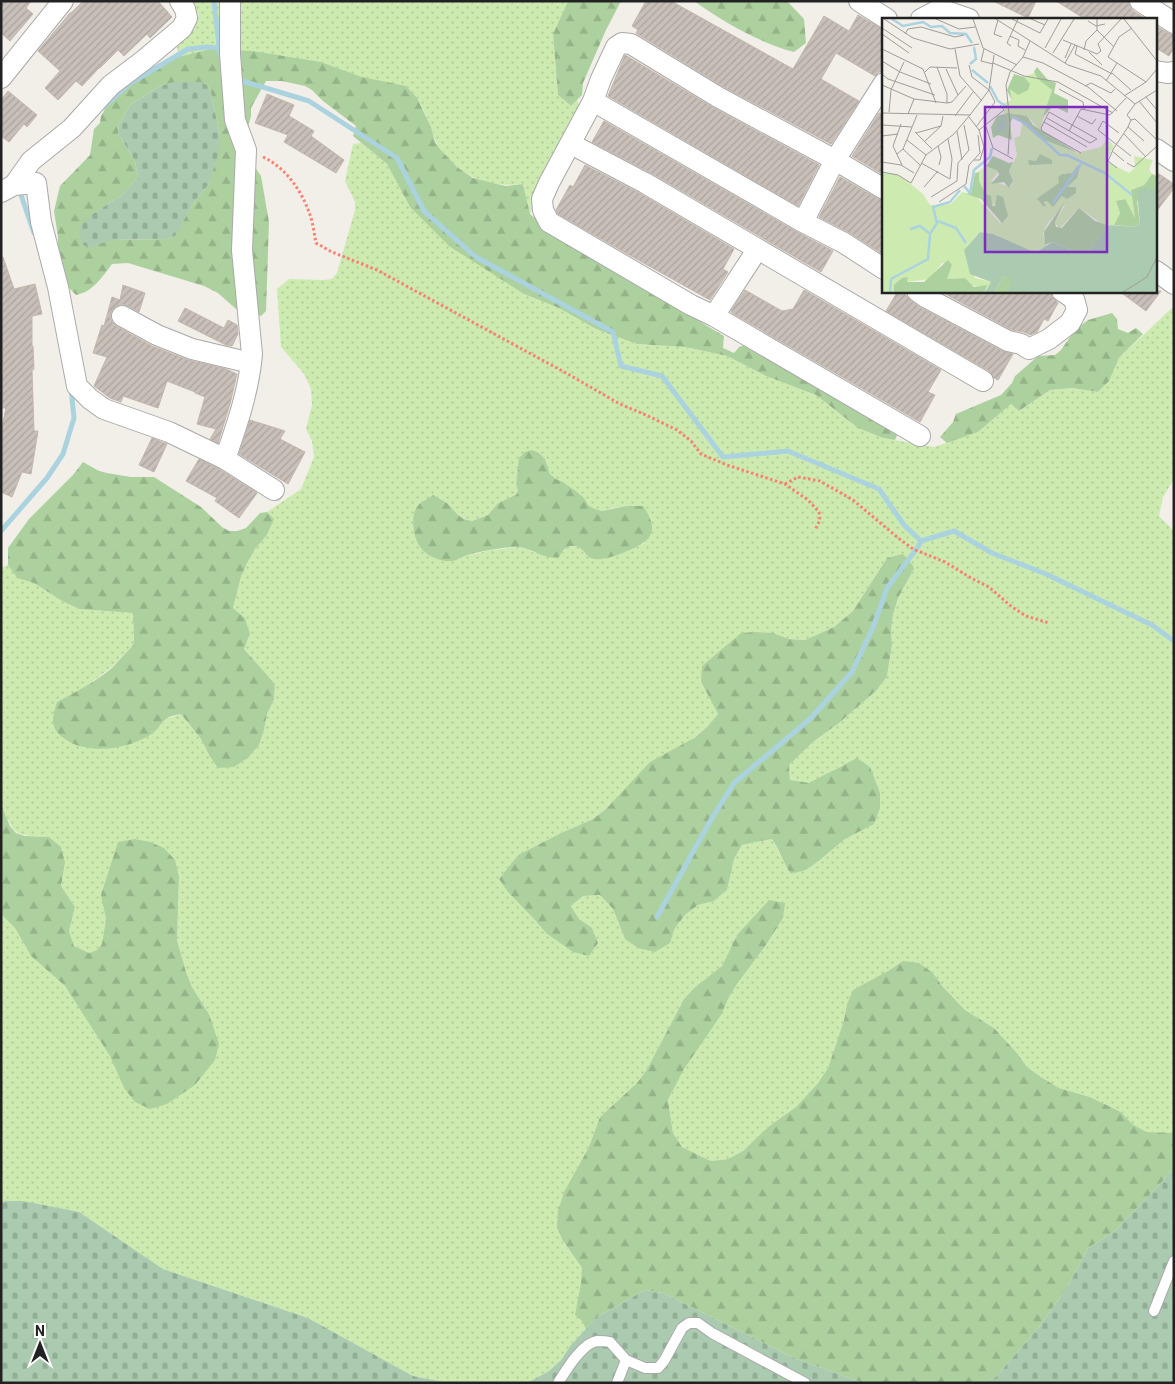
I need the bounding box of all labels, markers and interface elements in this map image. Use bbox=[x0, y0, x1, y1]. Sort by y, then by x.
inset map bbox=[882, 18, 1158, 292]
north arrow bbox=[15, 1319, 65, 1369]
text: N bbox=[35, 1323, 45, 1339]

